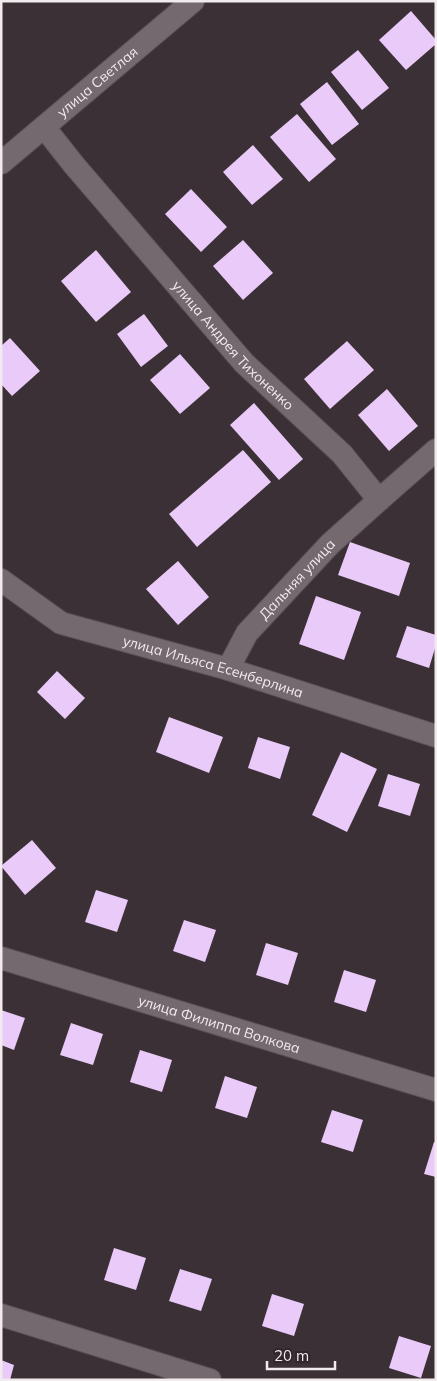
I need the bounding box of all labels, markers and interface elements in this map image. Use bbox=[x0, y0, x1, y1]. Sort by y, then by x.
street label: улица Светлая bbox=[53, 42, 141, 121]
street label: улица Андрея Тихоненко bbox=[168, 277, 298, 414]
street label: Дальняя улица bbox=[255, 535, 339, 624]
street label: улица Ильяса Есенберлина bbox=[121, 631, 306, 702]
street label: улица Филиппа Волкова bbox=[136, 991, 302, 1057]
scale bar bbox=[267, 1338, 334, 1370]
text: 20 m bbox=[274, 1346, 309, 1365]

